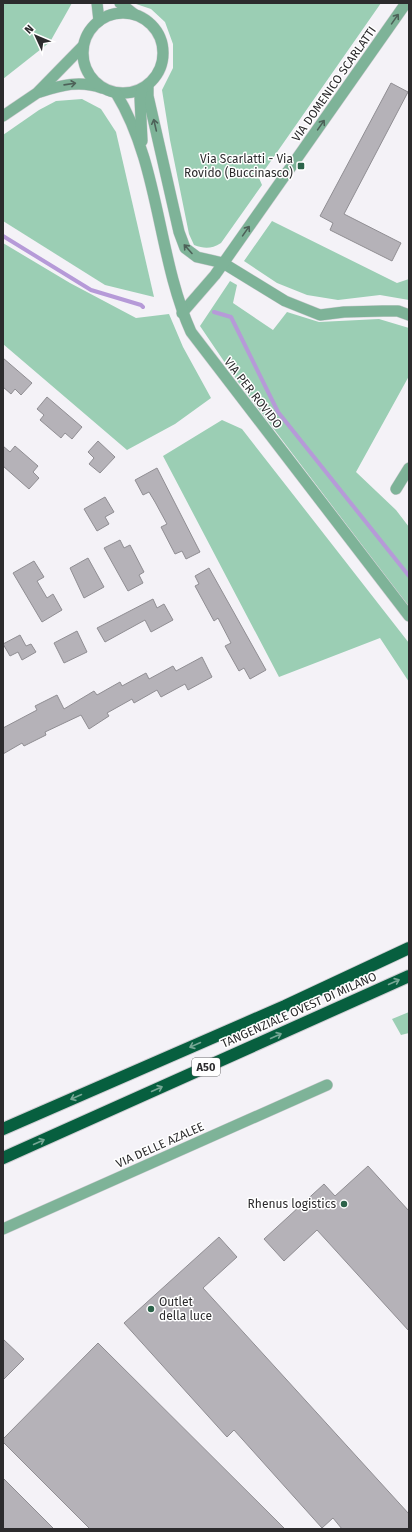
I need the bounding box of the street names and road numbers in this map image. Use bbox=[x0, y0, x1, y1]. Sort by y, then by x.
street label: VIA DOMENICO SCARLATTI bbox=[289, 24, 379, 144]
street label: VIA PER ROVIDO bbox=[221, 355, 285, 431]
street label: TANGENZIALE OVEST DI MILANO bbox=[219, 969, 379, 1051]
road number: A50 bbox=[192, 1058, 220, 1076]
street label: VIA DELLE AZALEE bbox=[114, 1119, 206, 1171]

